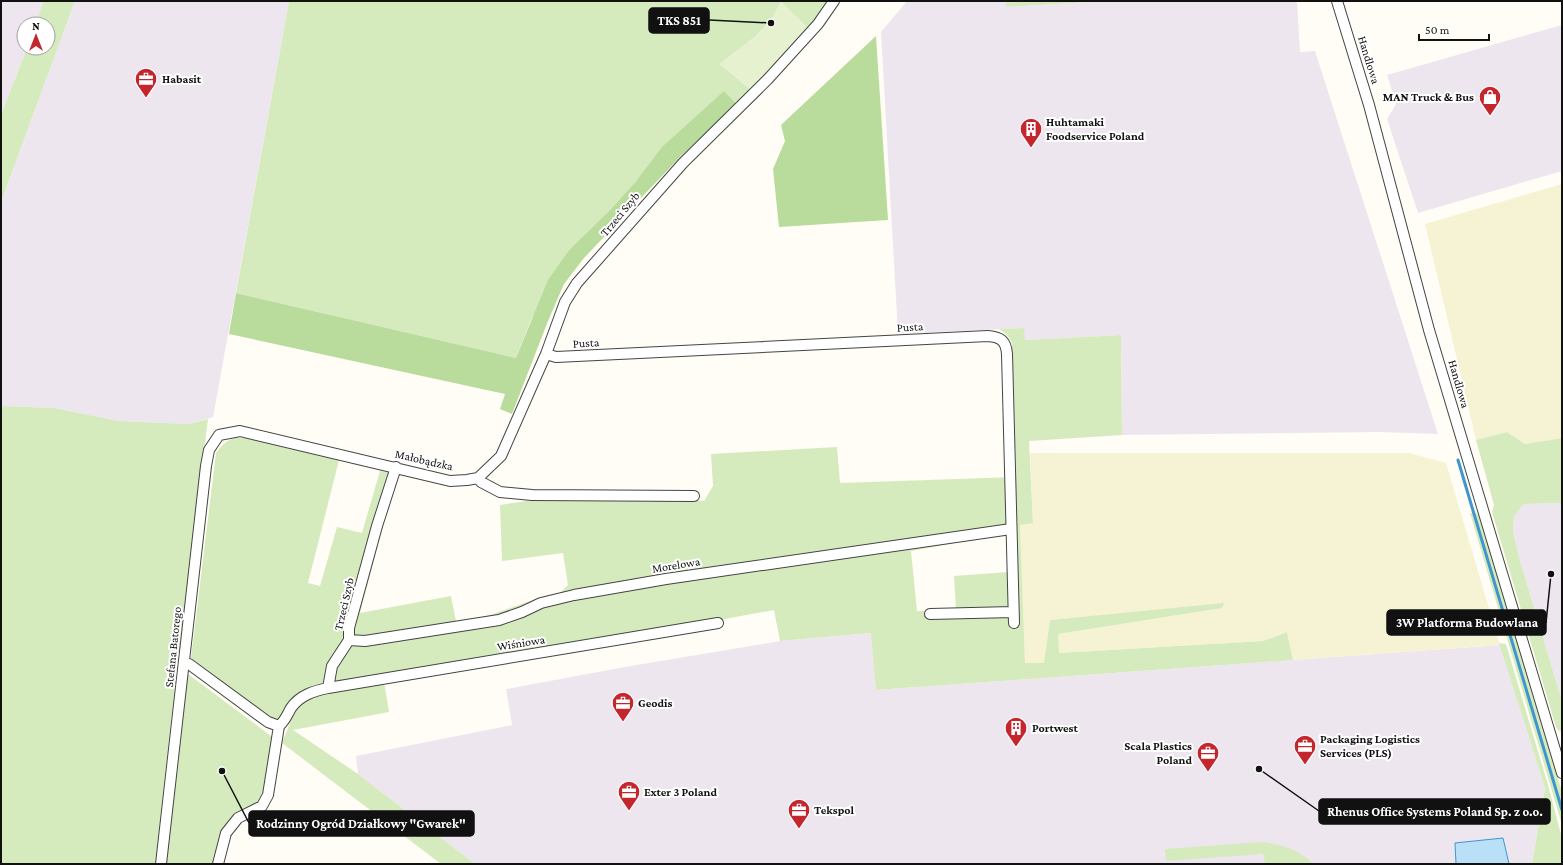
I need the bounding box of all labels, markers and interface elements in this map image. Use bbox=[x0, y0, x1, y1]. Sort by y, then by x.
callout: TKS 851 bbox=[649, 8, 709, 33]
text: TKS 851 bbox=[657, 13, 701, 28]
north arrow bbox=[16, 16, 56, 56]
scale bar bbox=[1419, 16, 1489, 42]
text: N bbox=[32, 20, 40, 32]
text: 50 m bbox=[1425, 23, 1450, 37]
street label: Handlowa bbox=[1355, 34, 1383, 86]
office icon: Habasit bbox=[133, 66, 159, 99]
place label: Habasit bbox=[162, 72, 202, 86]
shop icon: MAN Truck & Bus bbox=[1477, 84, 1503, 117]
place label: MAN Truck & Bus bbox=[1383, 90, 1474, 104]
place label: Huhtamaki Foodservice Poland bbox=[1046, 115, 1145, 143]
building icon: Huhtamaki Foodservice Poland bbox=[1018, 116, 1044, 149]
street label: Trzeci Szyb bbox=[597, 189, 643, 239]
street label: Pusta bbox=[896, 319, 924, 335]
street label: Pusta bbox=[572, 335, 600, 351]
street label: Handlowa bbox=[1445, 358, 1473, 410]
street label: Małobądzka bbox=[394, 447, 455, 474]
street label: Morelowa bbox=[651, 554, 702, 576]
street label: Trzeci Szyb bbox=[331, 576, 357, 632]
street label: Stefana Batorego bbox=[162, 606, 184, 688]
callout: 3W Platforma Budowlana bbox=[1387, 610, 1546, 635]
text: 3W Platforma Budowlana bbox=[1396, 615, 1539, 630]
street label: Wiśniowa bbox=[496, 632, 546, 654]
office icon: Geodis bbox=[610, 690, 636, 723]
place label: Geodis bbox=[638, 696, 673, 710]
building icon: Portwest bbox=[1003, 715, 1029, 748]
place label: Portwest bbox=[1032, 721, 1078, 735]
place label: Packaging Logistics Services (PLS) bbox=[1320, 732, 1420, 760]
office icon: Packaging Logistics Services (PLS) bbox=[1292, 733, 1318, 766]
place label: Scala Plastics Poland bbox=[1124, 739, 1192, 767]
office icon: Scala Plastics Poland bbox=[1195, 740, 1221, 773]
office icon: Exter 3 Poland bbox=[616, 779, 642, 812]
place label: Exter 3 Poland bbox=[644, 785, 717, 799]
office icon: Tekspol bbox=[786, 797, 812, 830]
callout: Rhenus Office Systems Poland Sp. z o.o. bbox=[1319, 799, 1550, 824]
place label: Tekspol bbox=[814, 803, 854, 817]
text: Rhenus Office Systems Poland Sp. z o.o. bbox=[1327, 804, 1543, 819]
callout: Rodzinny Ogród Działkowy "Gwarek" bbox=[249, 811, 474, 836]
text: Rodzinny Ogród Działkowy "Gwarek" bbox=[256, 816, 466, 831]

